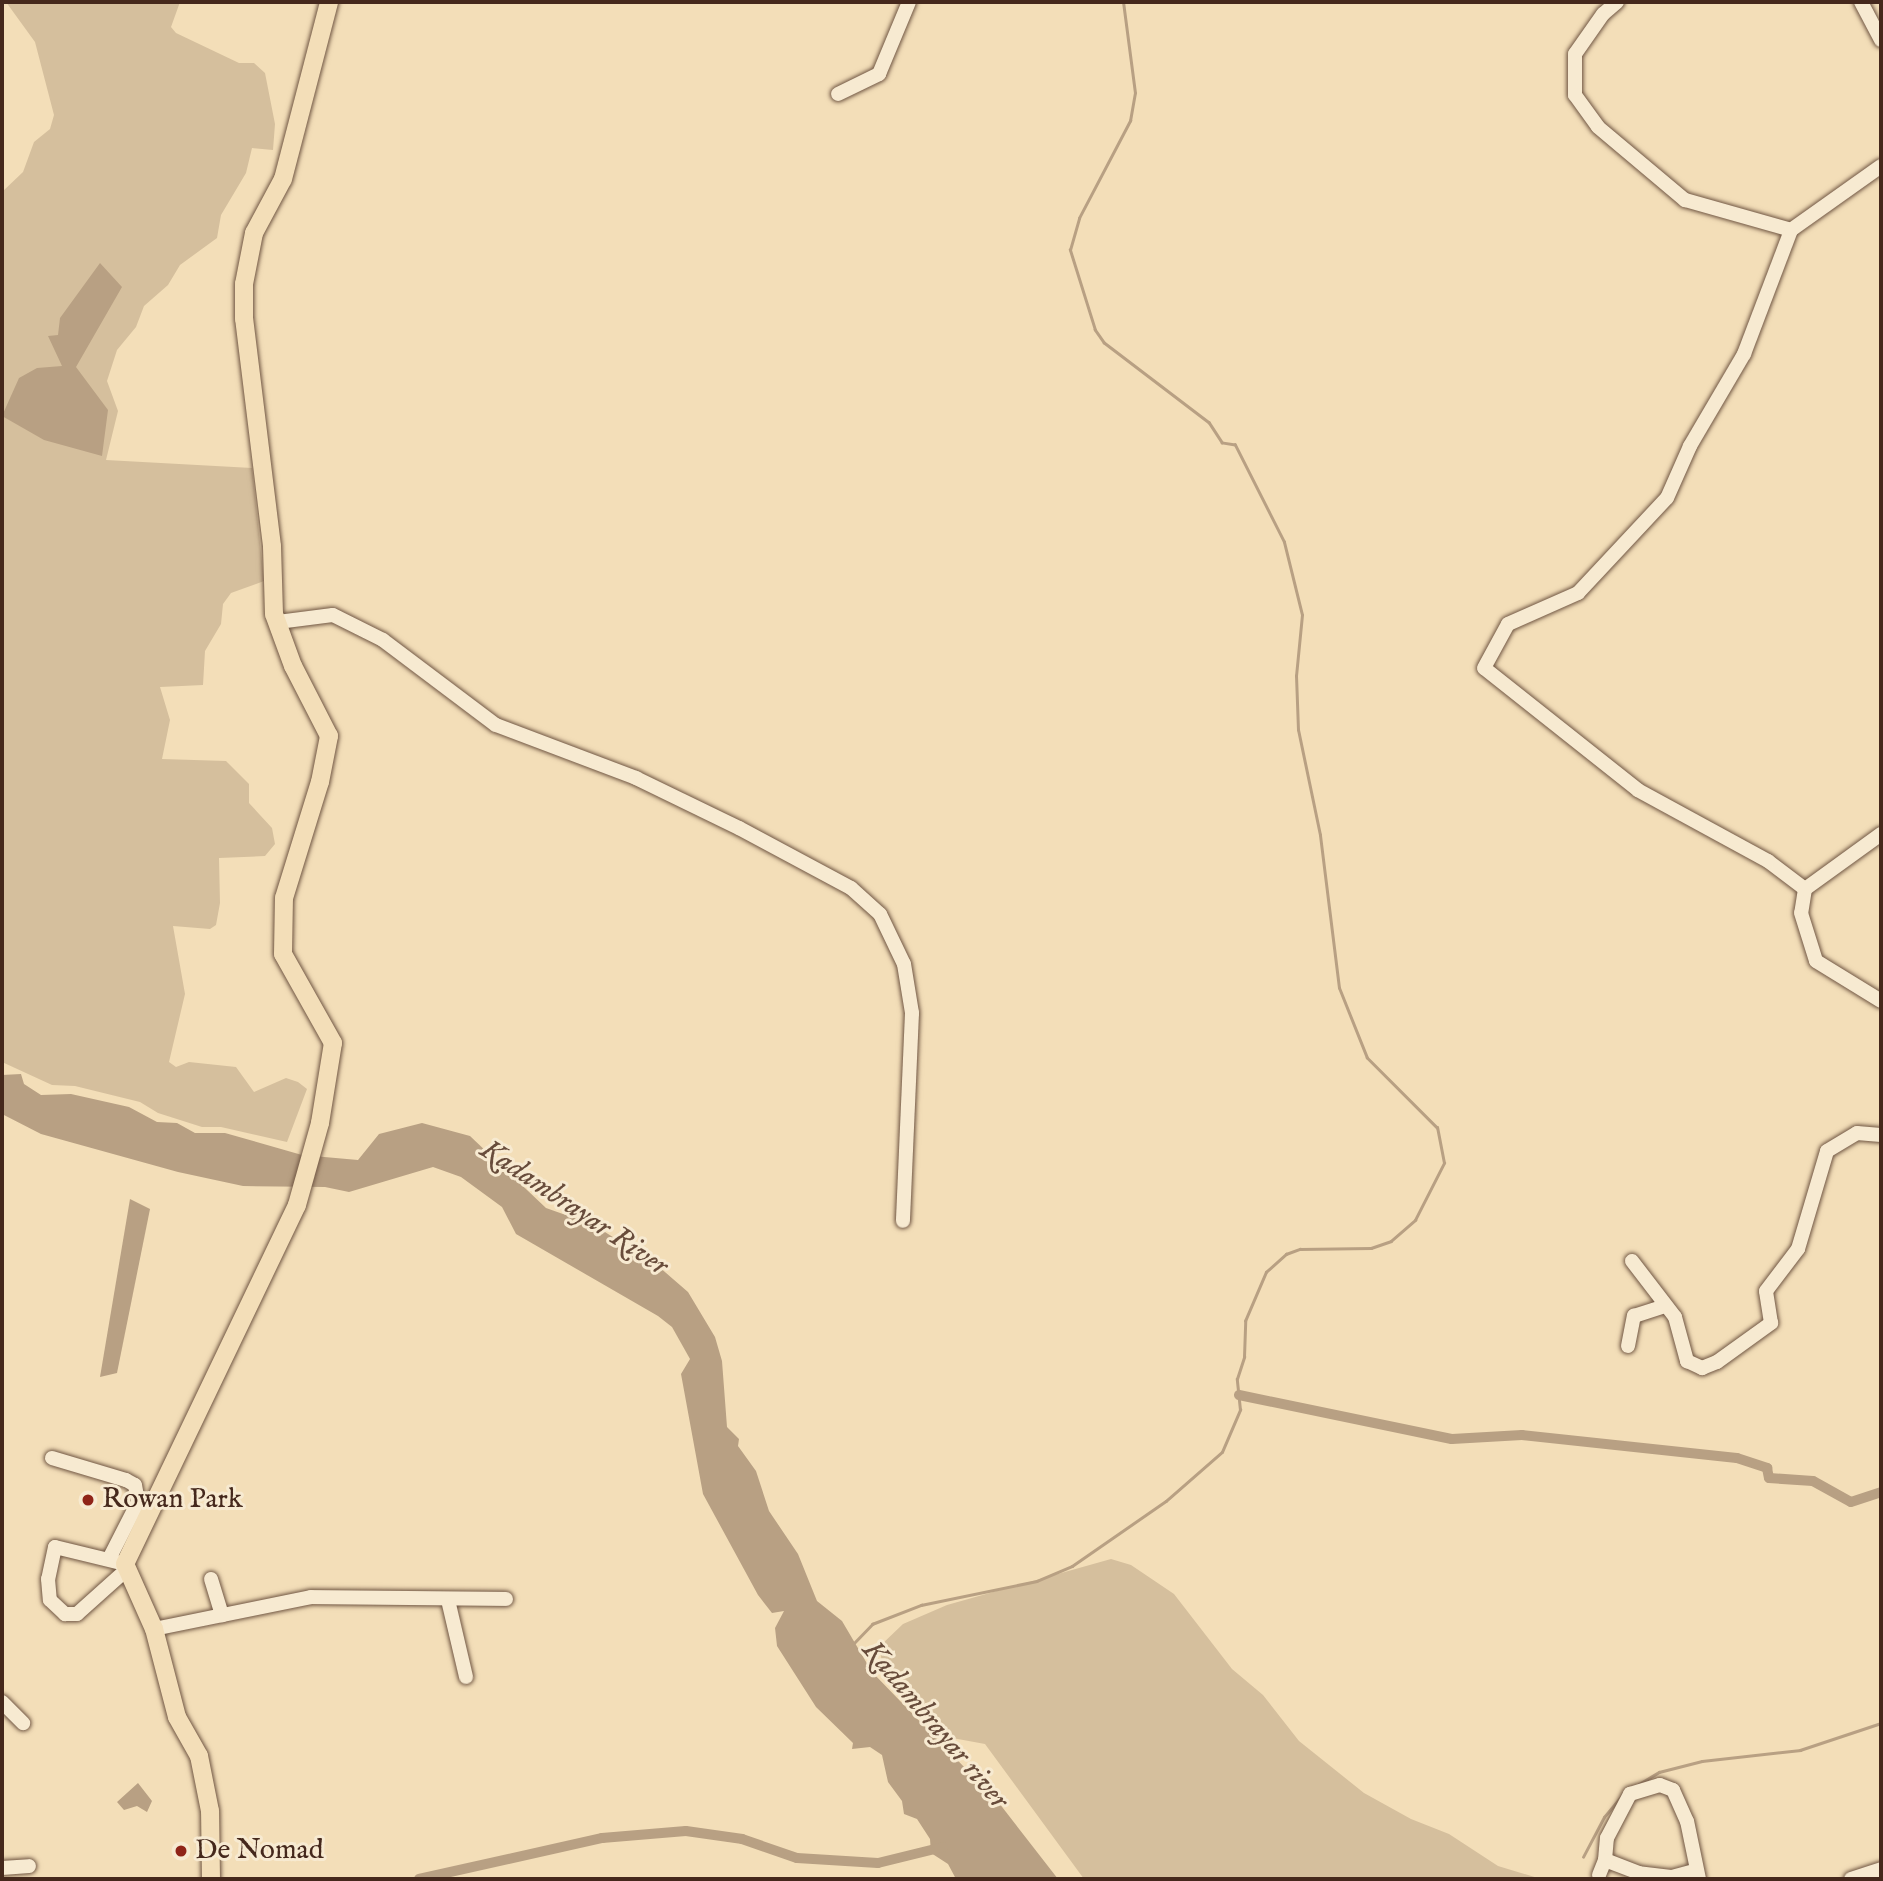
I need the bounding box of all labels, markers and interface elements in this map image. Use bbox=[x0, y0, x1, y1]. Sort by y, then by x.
water label: Kadambrayar River bbox=[473, 1132, 675, 1284]
place label: Rowan Park bbox=[102, 1483, 243, 1517]
marker: Rowan Park bbox=[80, 1492, 96, 1508]
water label: Kadambrayar river bbox=[854, 1633, 1016, 1817]
place label: De Nomad bbox=[195, 1834, 324, 1868]
marker: De Nomad bbox=[173, 1843, 189, 1859]

